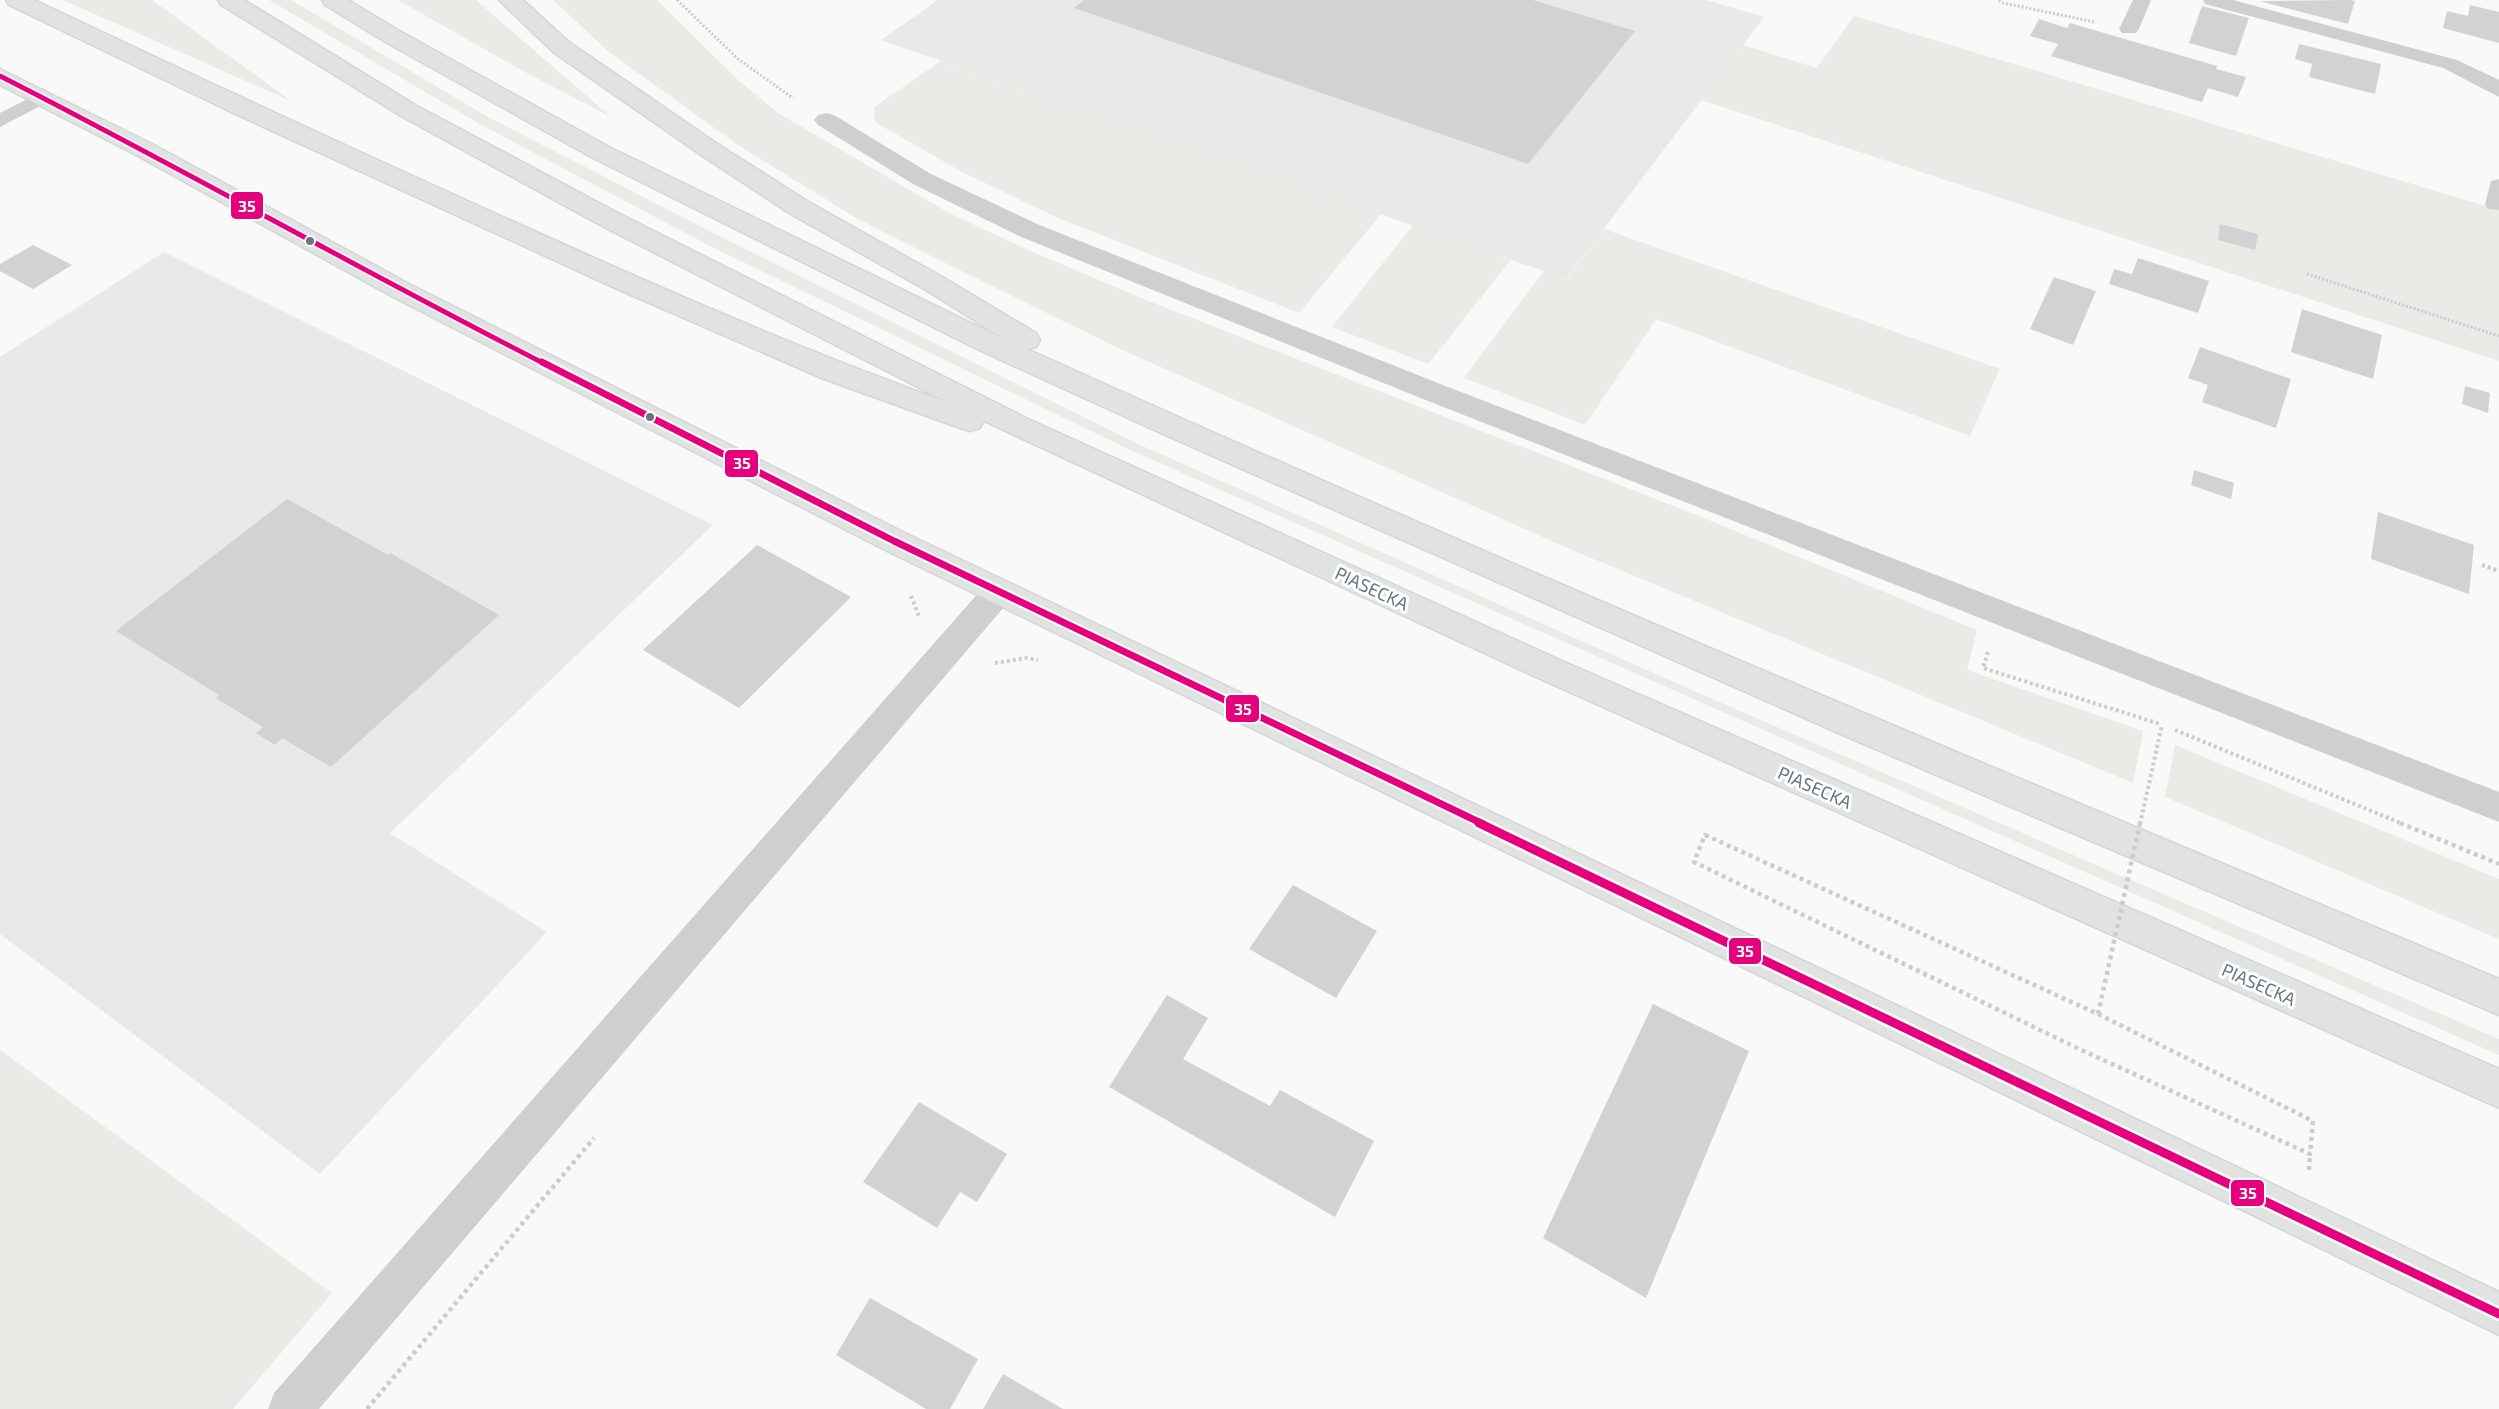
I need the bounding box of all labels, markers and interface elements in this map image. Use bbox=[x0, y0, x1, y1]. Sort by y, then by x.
line badge: 35 bbox=[230, 191, 264, 220]
text: 35 bbox=[238, 196, 256, 215]
unlabelled marker bbox=[304, 235, 316, 247]
unlabelled marker bbox=[644, 411, 656, 423]
line badge: 35 bbox=[724, 449, 759, 478]
text: 35 bbox=[733, 453, 751, 472]
street label: PIASECKA bbox=[1332, 561, 1413, 615]
line badge: 35 bbox=[1225, 694, 1260, 723]
text: 35 bbox=[1234, 699, 1252, 718]
street label: PIASECKA bbox=[1775, 761, 1856, 813]
line badge: 35 bbox=[1728, 937, 1762, 965]
text: 35 bbox=[1736, 941, 1754, 960]
street label: PIASECKA bbox=[2219, 958, 2300, 1010]
line badge: 35 bbox=[2230, 1179, 2265, 1207]
text: 35 bbox=[2239, 1183, 2257, 1202]

